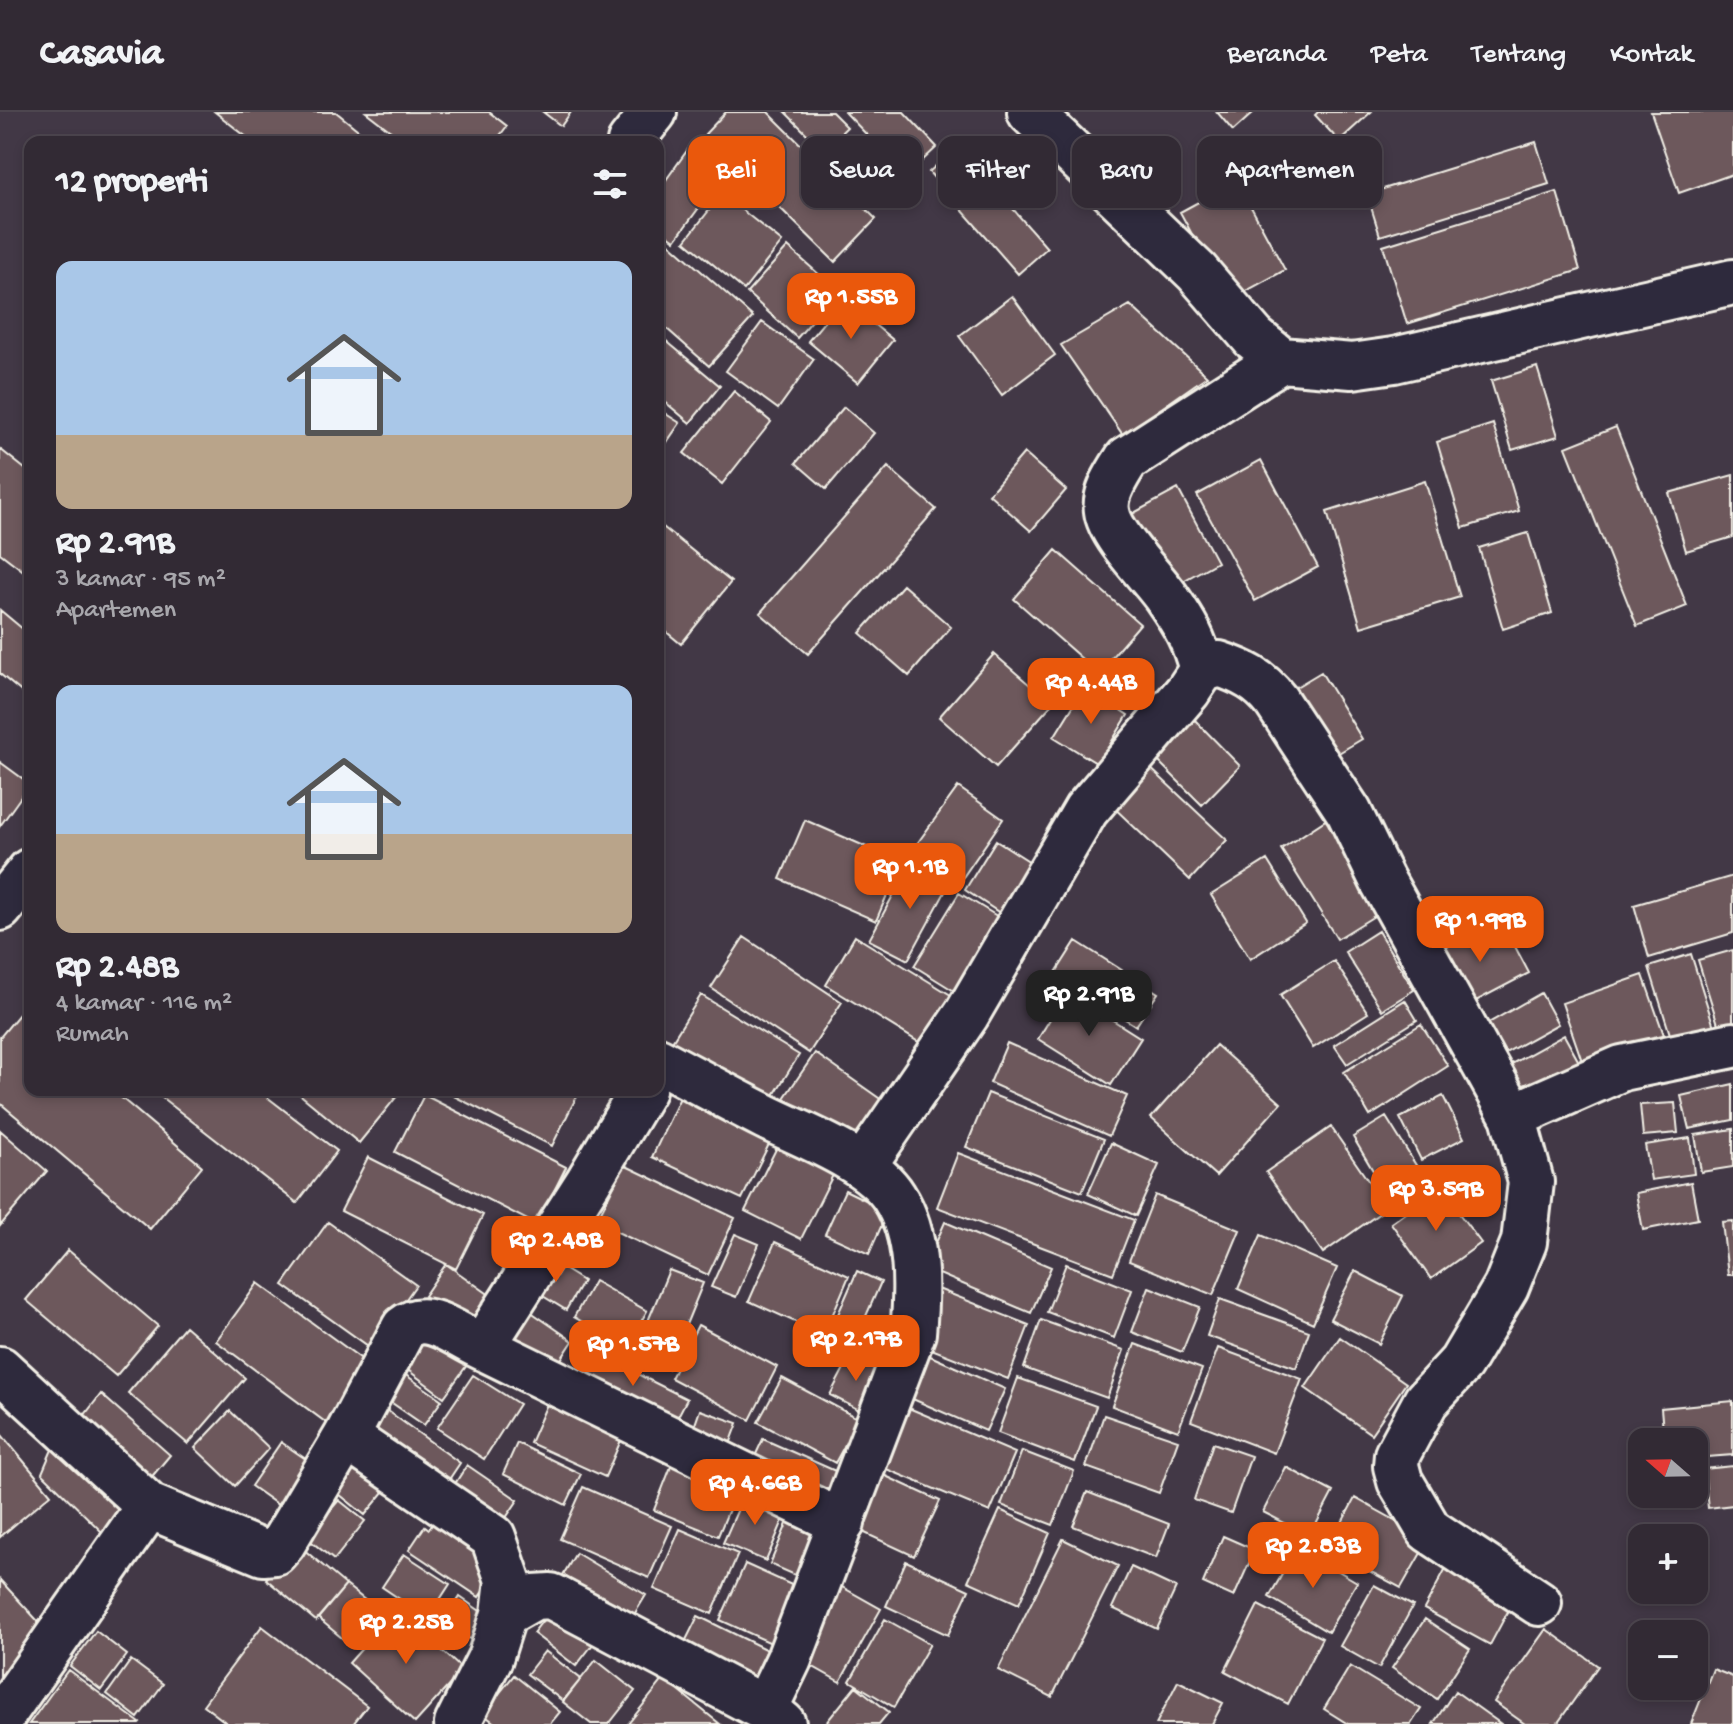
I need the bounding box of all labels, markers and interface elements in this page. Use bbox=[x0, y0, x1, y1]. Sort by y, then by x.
text: Casavia bbox=[40, 33, 163, 77]
text: Beranda bbox=[1227, 39, 1327, 72]
text: Peta bbox=[1371, 39, 1428, 72]
text: Tentang bbox=[1472, 39, 1566, 72]
text: Kontak bbox=[1610, 39, 1693, 72]
chip: Beli bbox=[688, 136, 785, 208]
chip: Sewa bbox=[801, 136, 922, 208]
chip: Filter bbox=[938, 136, 1056, 208]
chip: Baru bbox=[1072, 136, 1181, 208]
chip: Apartemen bbox=[1197, 136, 1382, 208]
icon: filters bbox=[588, 162, 632, 206]
text: 12 properti bbox=[56, 164, 208, 204]
pin: Rp 1.55B bbox=[768, 273, 934, 341]
text: Rp 1.55B bbox=[805, 283, 897, 314]
icon: home bbox=[272, 313, 416, 457]
text: Rp 2.91B bbox=[56, 525, 174, 565]
text: 3 kamar · 95 m² bbox=[56, 565, 226, 596]
text: Apartemen bbox=[56, 596, 176, 627]
pin: Rp 4.44B bbox=[1008, 658, 1174, 726]
text: Rp 4.44B bbox=[1046, 668, 1136, 699]
icon: home bbox=[272, 737, 416, 881]
pin: Rp 1.1B bbox=[836, 843, 984, 911]
text: Rp 1.1B bbox=[872, 853, 948, 884]
pin: Rp 1.99B bbox=[1397, 896, 1563, 964]
text: Rp 1.99B bbox=[1435, 906, 1525, 937]
text: Rp 2.48B bbox=[56, 949, 178, 989]
pin: Rp 2.91B bbox=[1006, 970, 1172, 1038]
text: Rp 2.91B bbox=[1044, 980, 1134, 1011]
text: 4 kamar · 116 m² bbox=[56, 989, 232, 1020]
text: Rumah bbox=[56, 1020, 129, 1051]
pin: Rp 3.59B bbox=[1353, 1165, 1519, 1233]
text: Rp 3.59B bbox=[1389, 1175, 1483, 1206]
pin: Rp 2.48B bbox=[473, 1216, 639, 1284]
text: Rp 2.48B bbox=[509, 1226, 603, 1257]
pin: Rp 2.17B bbox=[773, 1315, 939, 1383]
pin: Rp 1.57B bbox=[550, 1320, 716, 1388]
text: Rp 2.17B bbox=[811, 1325, 901, 1356]
text: Rp 1.57B bbox=[587, 1330, 679, 1361]
north arrow bbox=[1628, 1428, 1708, 1508]
map controls bbox=[1628, 1428, 1708, 1700]
pin: Rp 4.66B bbox=[672, 1459, 838, 1527]
text: Rp 4.66B bbox=[709, 1469, 801, 1500]
pin: Rp 2.83B bbox=[1230, 1522, 1396, 1590]
button: + bbox=[1628, 1524, 1708, 1604]
text: Rp 2.83B bbox=[1266, 1532, 1360, 1563]
pin: Rp 2.25B bbox=[323, 1598, 489, 1666]
text: Rp 2.25B bbox=[359, 1608, 453, 1639]
button: − bbox=[1628, 1620, 1708, 1700]

